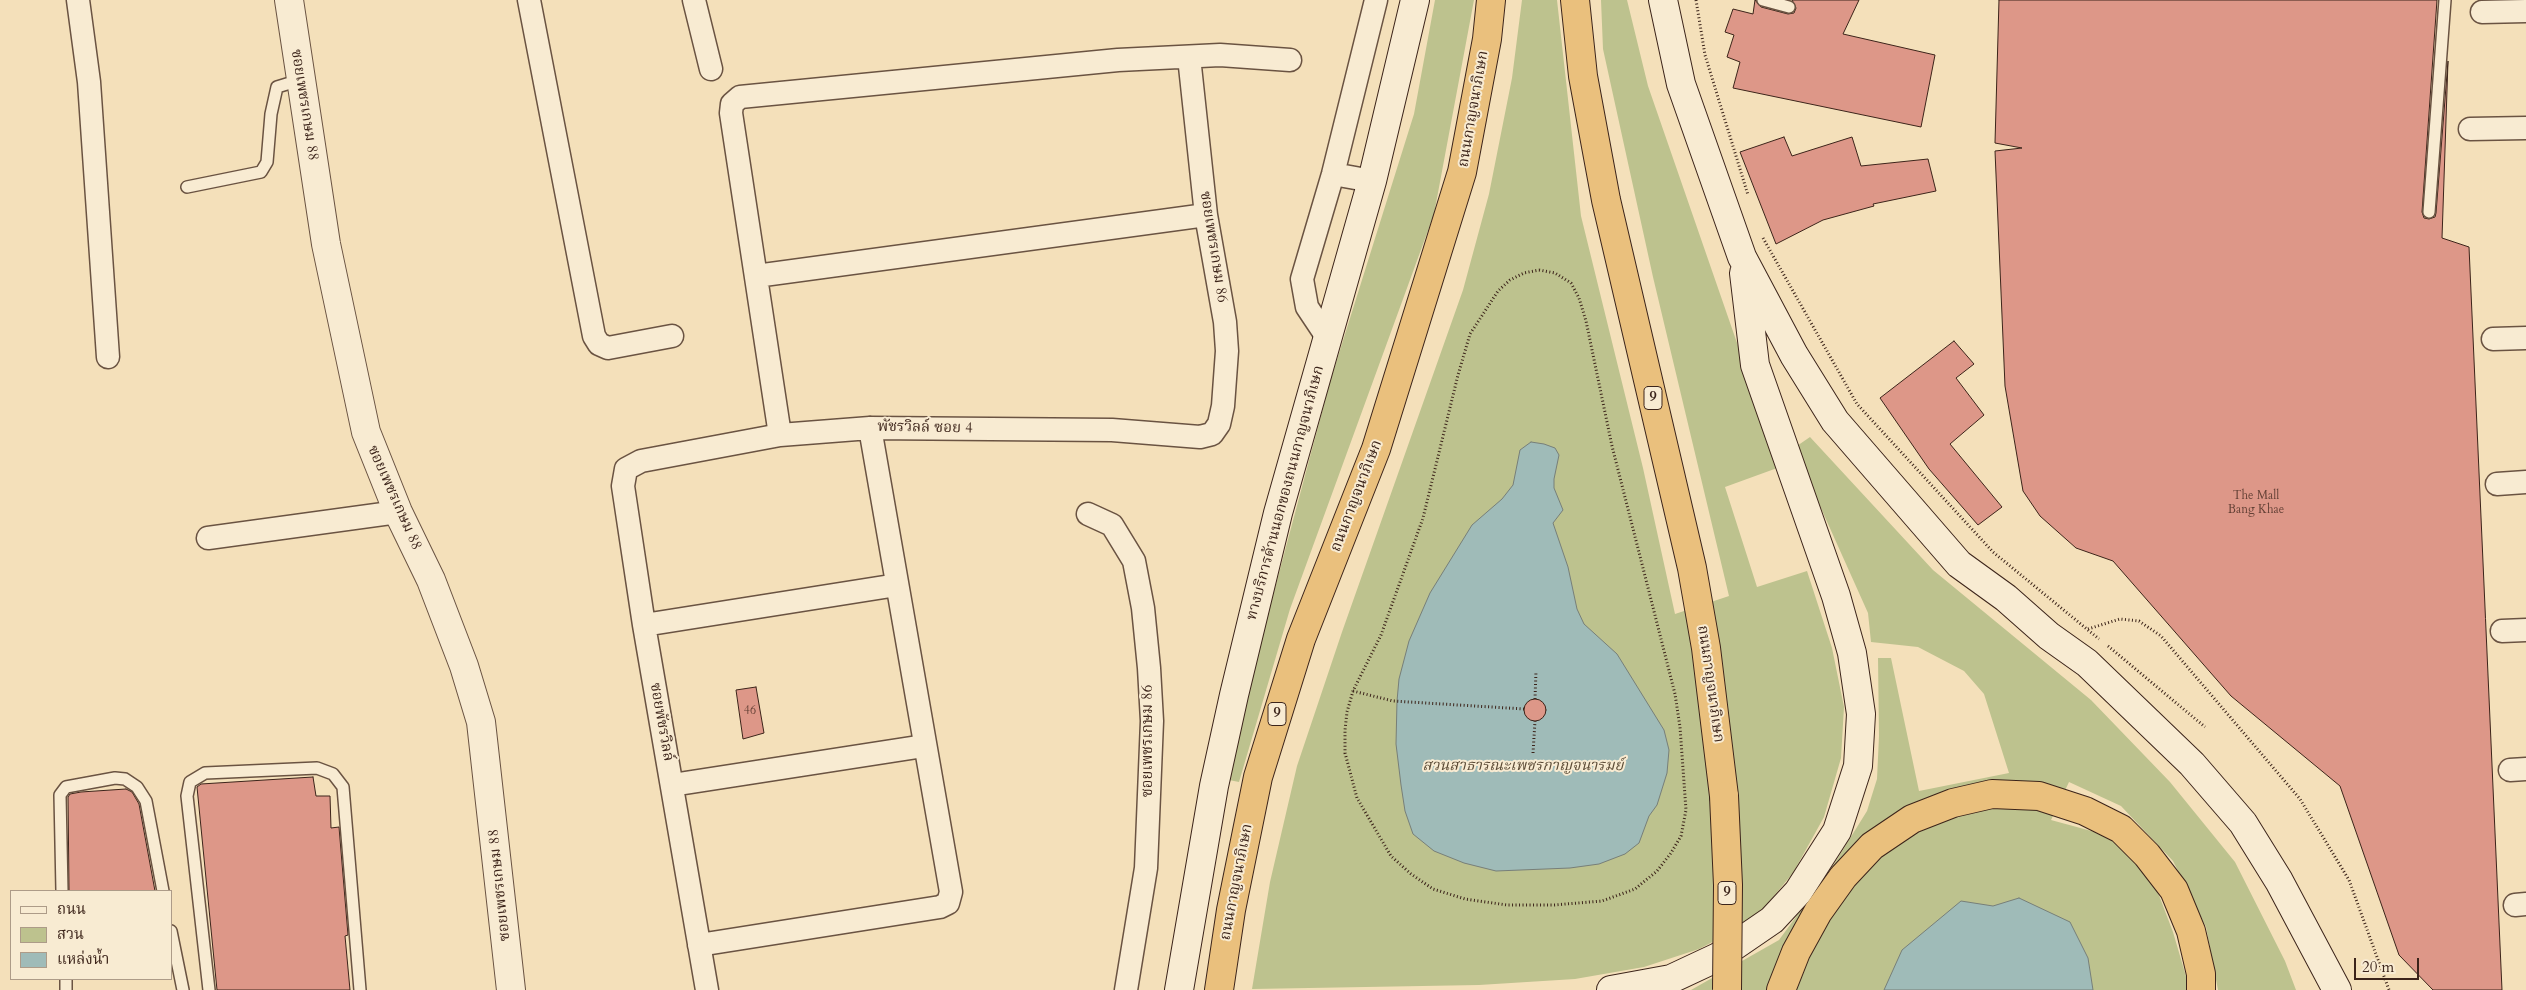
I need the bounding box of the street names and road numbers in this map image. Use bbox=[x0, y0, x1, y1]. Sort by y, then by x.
street label: ซอยเพชรเกษม 88 bbox=[286, 48, 322, 162]
street label: ถนนกาญจนาภิเษก bbox=[1455, 49, 1493, 169]
street label: ซอยเพชรเกษม 86 bbox=[1195, 190, 1231, 304]
street label: ทางบริการด้านนอกของถนนกาญจนาภิเษก bbox=[1243, 364, 1329, 622]
road number: 9 bbox=[1644, 386, 1662, 409]
street label: พัชรวิลล์ ซอย 4 bbox=[877, 418, 973, 438]
street label: ถนนกาญจนาภิเษก bbox=[1327, 438, 1387, 554]
street label: ซอยเพชรเกษม 88 bbox=[363, 443, 425, 553]
street label: ถนนกาญจนาภิเษก bbox=[1693, 624, 1727, 744]
street label: ซอยพัชรวิลล์ bbox=[645, 681, 677, 763]
street label: ซอยเพชรเกษม 86 bbox=[1140, 685, 1158, 797]
road number: 9 bbox=[1268, 702, 1286, 726]
street label: ถนนกาญจนาภิเษก bbox=[1217, 822, 1257, 942]
street label: ซอยเพชรเกษม 88 bbox=[485, 828, 515, 942]
road number: 9 bbox=[1718, 881, 1736, 904]

